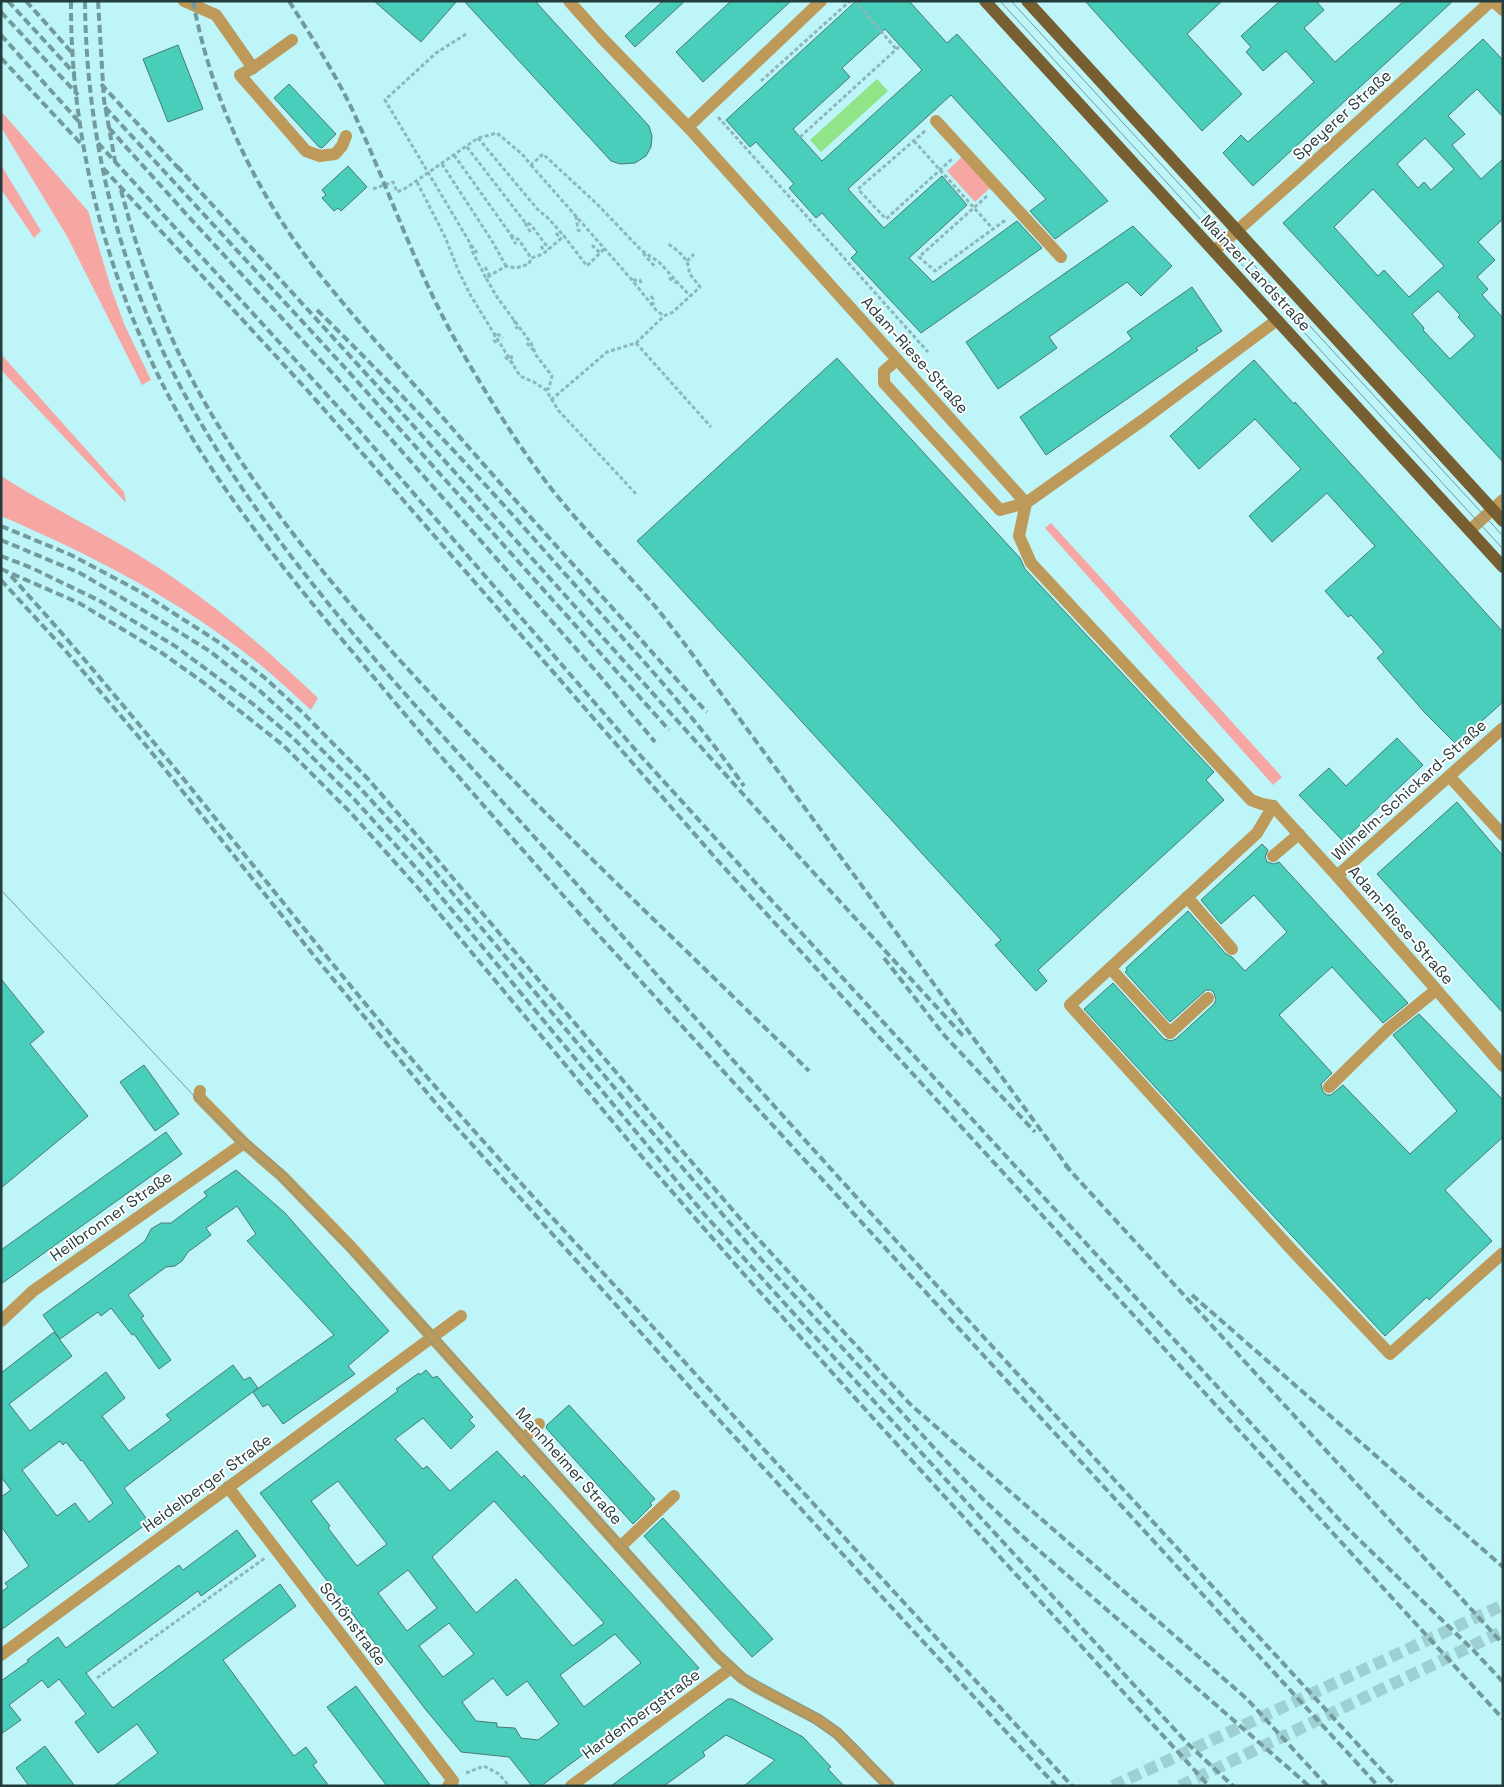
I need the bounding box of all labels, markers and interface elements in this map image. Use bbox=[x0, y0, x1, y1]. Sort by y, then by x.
street label: Speyerer Straße bbox=[1288, 65, 1396, 165]
street label: Mainzer Landstraße bbox=[1196, 210, 1316, 336]
street label: Adam-Riese-Straße bbox=[857, 292, 973, 418]
street label: Wilhelm-Schickard-Straße bbox=[1327, 715, 1491, 865]
street label: Adam-Riese-Straße bbox=[1344, 861, 1458, 989]
street label: Heilbronner Straße bbox=[46, 1166, 176, 1266]
street label: Mannheimer Straße bbox=[511, 1403, 627, 1529]
street label: Heidelberger Straße bbox=[138, 1429, 276, 1537]
street label: Schönstraße bbox=[315, 1578, 391, 1670]
street label: Hardenbergstraße bbox=[578, 1664, 704, 1764]

